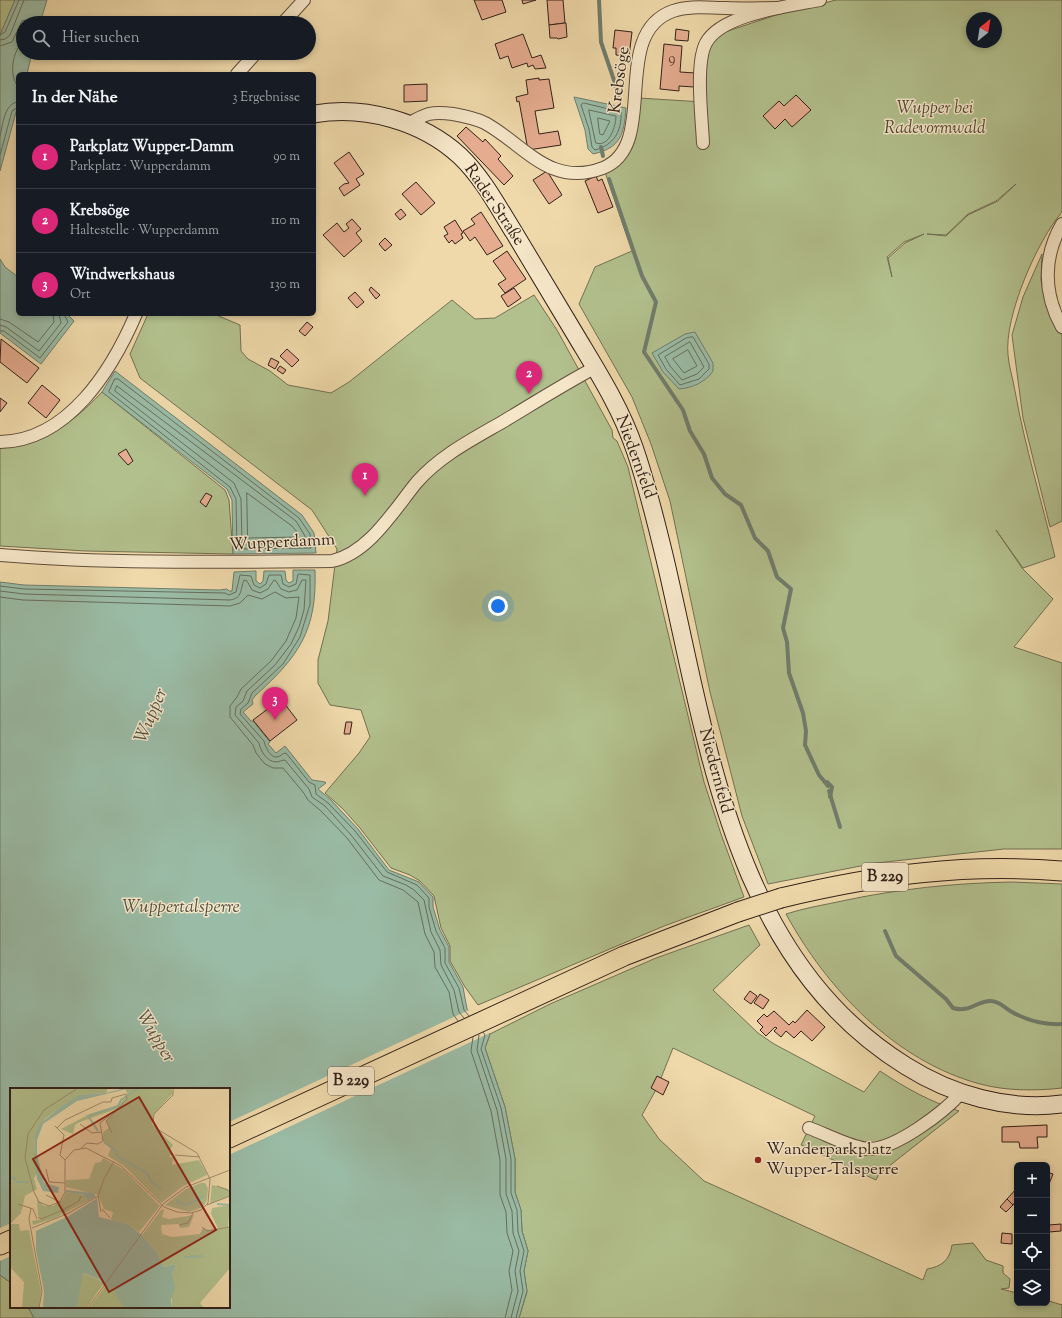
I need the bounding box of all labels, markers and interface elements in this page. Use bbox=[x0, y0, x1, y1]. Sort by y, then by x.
north arrow bbox=[966, 12, 1002, 48]
search box bbox=[16, 16, 316, 60]
icon: search bbox=[30, 27, 52, 49]
text: Hier suchen bbox=[62, 28, 140, 49]
street label: Krebsöge bbox=[603, 45, 637, 115]
house number: 9 bbox=[668, 49, 676, 70]
text: In der Nähe bbox=[32, 86, 118, 110]
text: 3 Ergebnisse bbox=[232, 89, 300, 107]
park label: Wupper bei Radevormwald bbox=[884, 97, 986, 141]
text: Parkplatz Wupper-Damm bbox=[70, 137, 234, 158]
text: 1 bbox=[43, 148, 47, 166]
text: 90 m bbox=[273, 148, 300, 166]
text: Parkplatz · Wupperdamm bbox=[70, 158, 211, 176]
street label: Rader Straße bbox=[458, 159, 530, 251]
text: Krebsöge bbox=[70, 201, 130, 222]
text: 2 bbox=[42, 212, 48, 230]
text: 110 m bbox=[271, 212, 300, 230]
text: Haltestelle · Wupperdamm bbox=[70, 222, 219, 240]
text: Windwerkshaus bbox=[70, 265, 175, 286]
text: 3 bbox=[42, 276, 48, 294]
text: 130 m bbox=[270, 276, 300, 294]
text: Ort bbox=[70, 286, 90, 304]
pin: 2 bbox=[516, 361, 542, 394]
street label: Niedernfeld bbox=[609, 412, 661, 503]
pin: 1 bbox=[352, 463, 378, 496]
street label: Wupperdamm bbox=[228, 528, 336, 558]
your location bbox=[488, 596, 508, 616]
water label: Wupper bbox=[129, 684, 175, 747]
pin: 3 bbox=[262, 687, 288, 720]
street label: Niedernfeld bbox=[692, 726, 738, 817]
road number: B 229 bbox=[862, 863, 908, 891]
water label: Wuppertalsperre bbox=[122, 895, 240, 921]
water label: Wupper bbox=[129, 1006, 181, 1069]
road number: B 229 bbox=[328, 1067, 374, 1095]
inset map bbox=[10, 1088, 230, 1308]
place label: Wanderparkplatz Wupper-Talsperre bbox=[766, 1138, 899, 1182]
marker: Wanderparkplatz Wupper-Talsperre bbox=[753, 1155, 763, 1165]
map controls bbox=[1014, 1162, 1050, 1306]
button: + bbox=[1014, 1162, 1050, 1198]
button: − bbox=[1014, 1198, 1050, 1234]
button: locate bbox=[1014, 1234, 1050, 1270]
button: layers bbox=[1014, 1270, 1050, 1306]

